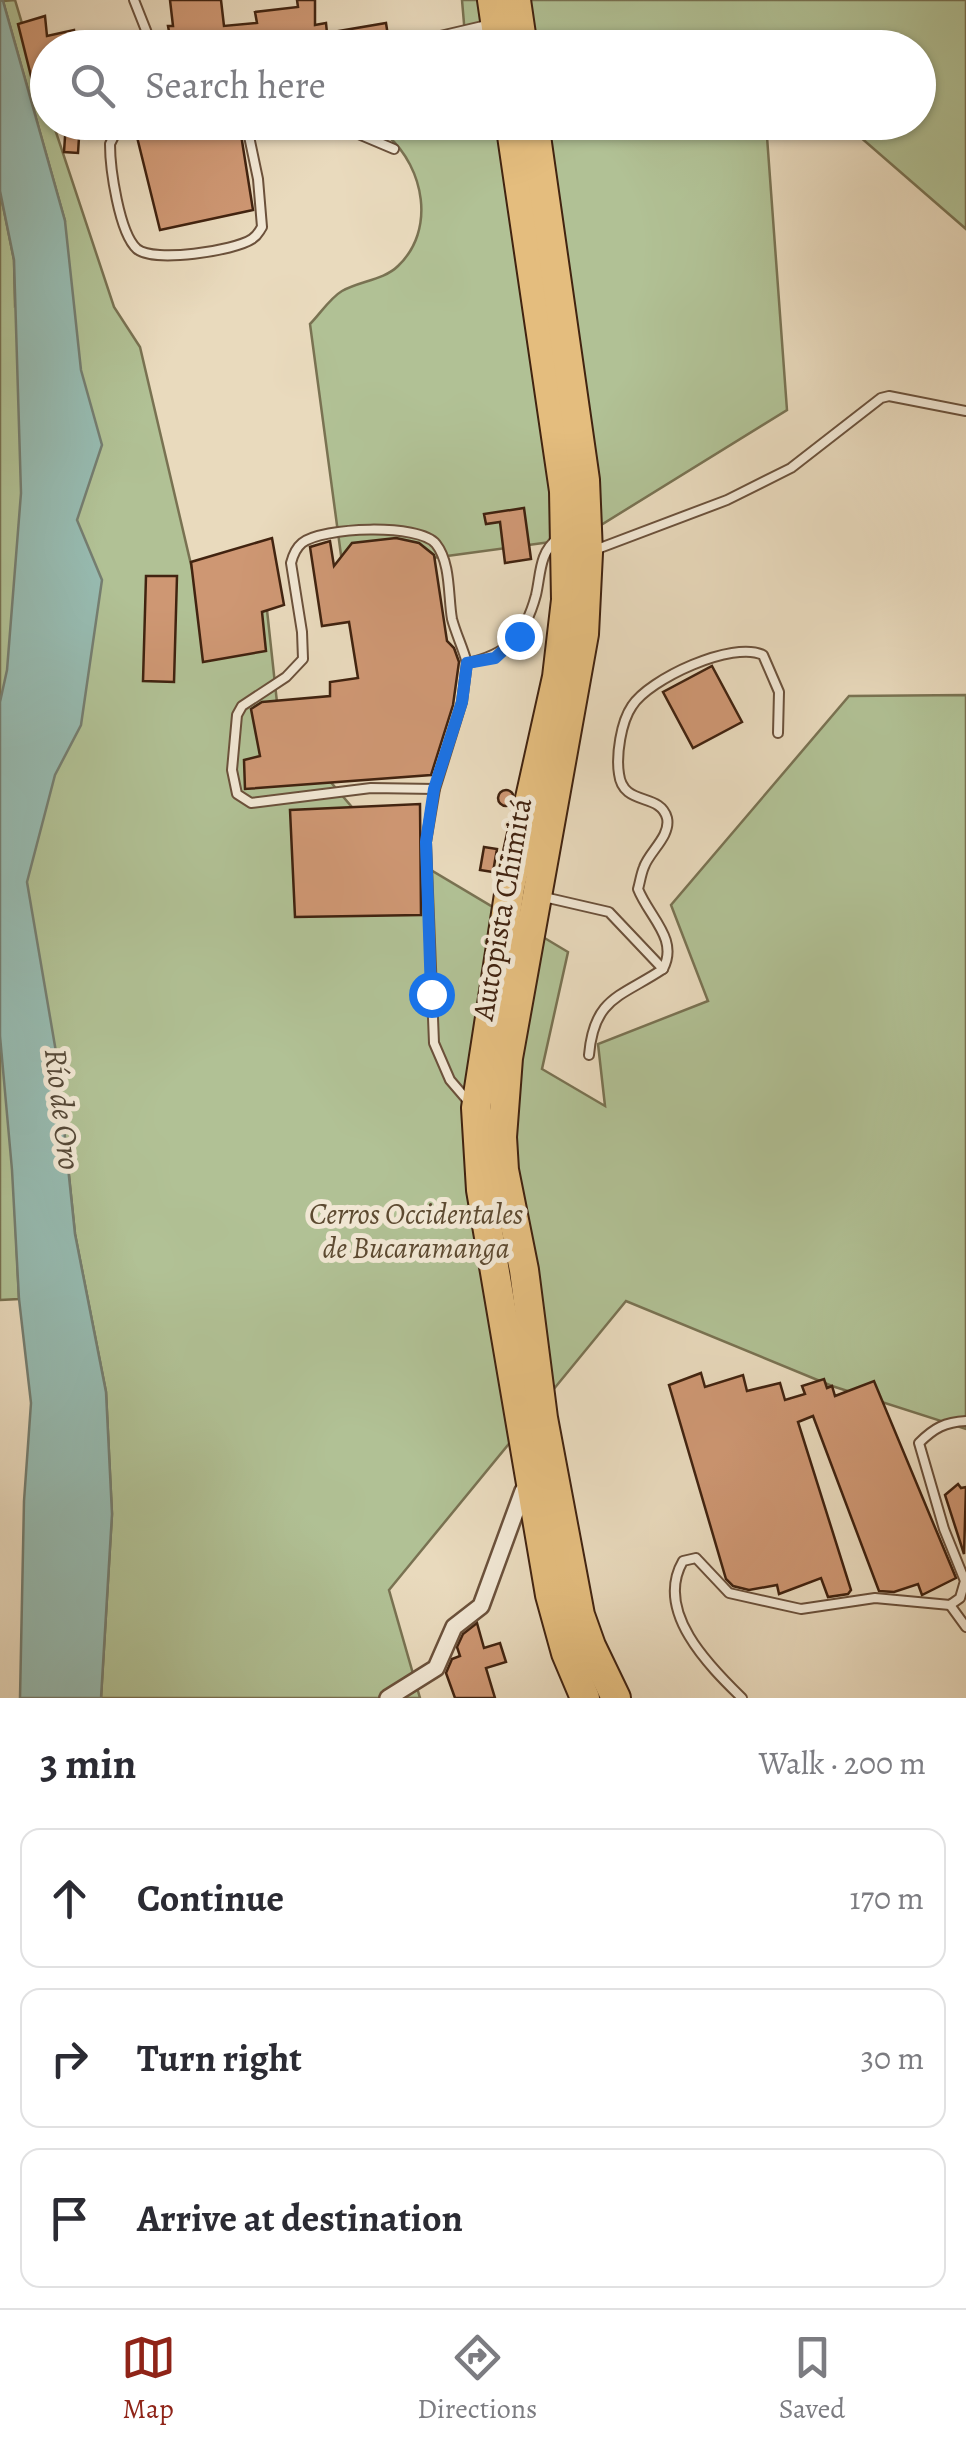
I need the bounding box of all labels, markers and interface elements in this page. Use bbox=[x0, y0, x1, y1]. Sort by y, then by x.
search box bbox=[30, 30, 936, 140]
icon: search bbox=[65, 58, 120, 113]
text: Search here bbox=[145, 59, 326, 111]
route end bbox=[497, 614, 543, 660]
street label: Autopista Chimitá bbox=[463, 795, 541, 1024]
route start bbox=[409, 972, 455, 1018]
water label: Río de Oro bbox=[34, 1046, 92, 1172]
park label: Cerros Occidentales de Bucaramanga bbox=[309, 1194, 523, 1268]
text: 3 min bbox=[40, 1735, 136, 1792]
text: Walk · 200 m bbox=[759, 1741, 926, 1785]
icon: ahead bbox=[42, 1871, 97, 1926]
text: Continue bbox=[137, 1872, 284, 1924]
text: 170 m bbox=[850, 1876, 924, 1920]
icon: right bbox=[42, 2031, 97, 2086]
text: Turn right bbox=[137, 2032, 302, 2084]
text: 30 m bbox=[861, 2036, 924, 2080]
icon: arrive bbox=[42, 2191, 97, 2246]
text: Arrive at destination bbox=[137, 2192, 463, 2244]
tab: Map bbox=[121, 2330, 176, 2428]
tab: Directions bbox=[417, 2330, 537, 2428]
tab: Saved bbox=[779, 2330, 845, 2428]

